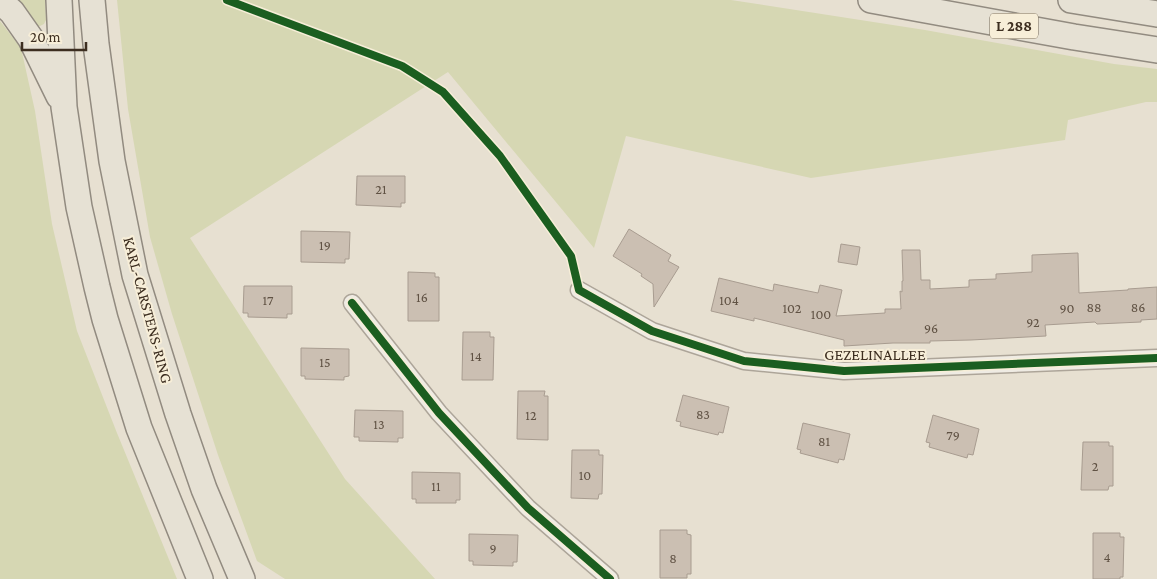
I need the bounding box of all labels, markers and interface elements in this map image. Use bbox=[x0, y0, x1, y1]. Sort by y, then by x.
road number: L 288 bbox=[990, 14, 1038, 38]
scale bar bbox=[22, 20, 86, 52]
text: 20 m bbox=[30, 29, 61, 45]
house number: 21 bbox=[375, 181, 387, 197]
street label: KARL-CARSTENS-RING bbox=[120, 235, 176, 385]
house number: 19 bbox=[319, 237, 331, 253]
house number: 16 bbox=[416, 289, 428, 305]
house number: 17 bbox=[262, 292, 274, 308]
house number: 104 bbox=[719, 292, 739, 308]
house number: 88 bbox=[1086, 299, 1102, 315]
house number: 86 bbox=[1131, 299, 1145, 315]
house number: 102 bbox=[782, 300, 802, 316]
house number: 90 bbox=[1059, 300, 1075, 316]
house number: 100 bbox=[811, 306, 831, 322]
house number: 92 bbox=[1026, 314, 1040, 330]
house number: 96 bbox=[924, 320, 938, 336]
street label: GEZELINALLEE bbox=[824, 346, 926, 363]
house number: 14 bbox=[470, 348, 482, 364]
house number: 15 bbox=[319, 354, 331, 370]
house number: 83 bbox=[696, 406, 710, 422]
house number: 12 bbox=[525, 407, 537, 423]
house number: 13 bbox=[373, 416, 385, 432]
house number: 79 bbox=[946, 427, 960, 443]
house number: 81 bbox=[818, 433, 830, 449]
house number: 2 bbox=[1092, 458, 1099, 474]
house number: 10 bbox=[579, 467, 591, 483]
house number: 11 bbox=[431, 478, 441, 494]
house number: 9 bbox=[489, 540, 497, 556]
house number: 4 bbox=[1103, 549, 1111, 565]
house number: 8 bbox=[669, 550, 677, 566]

